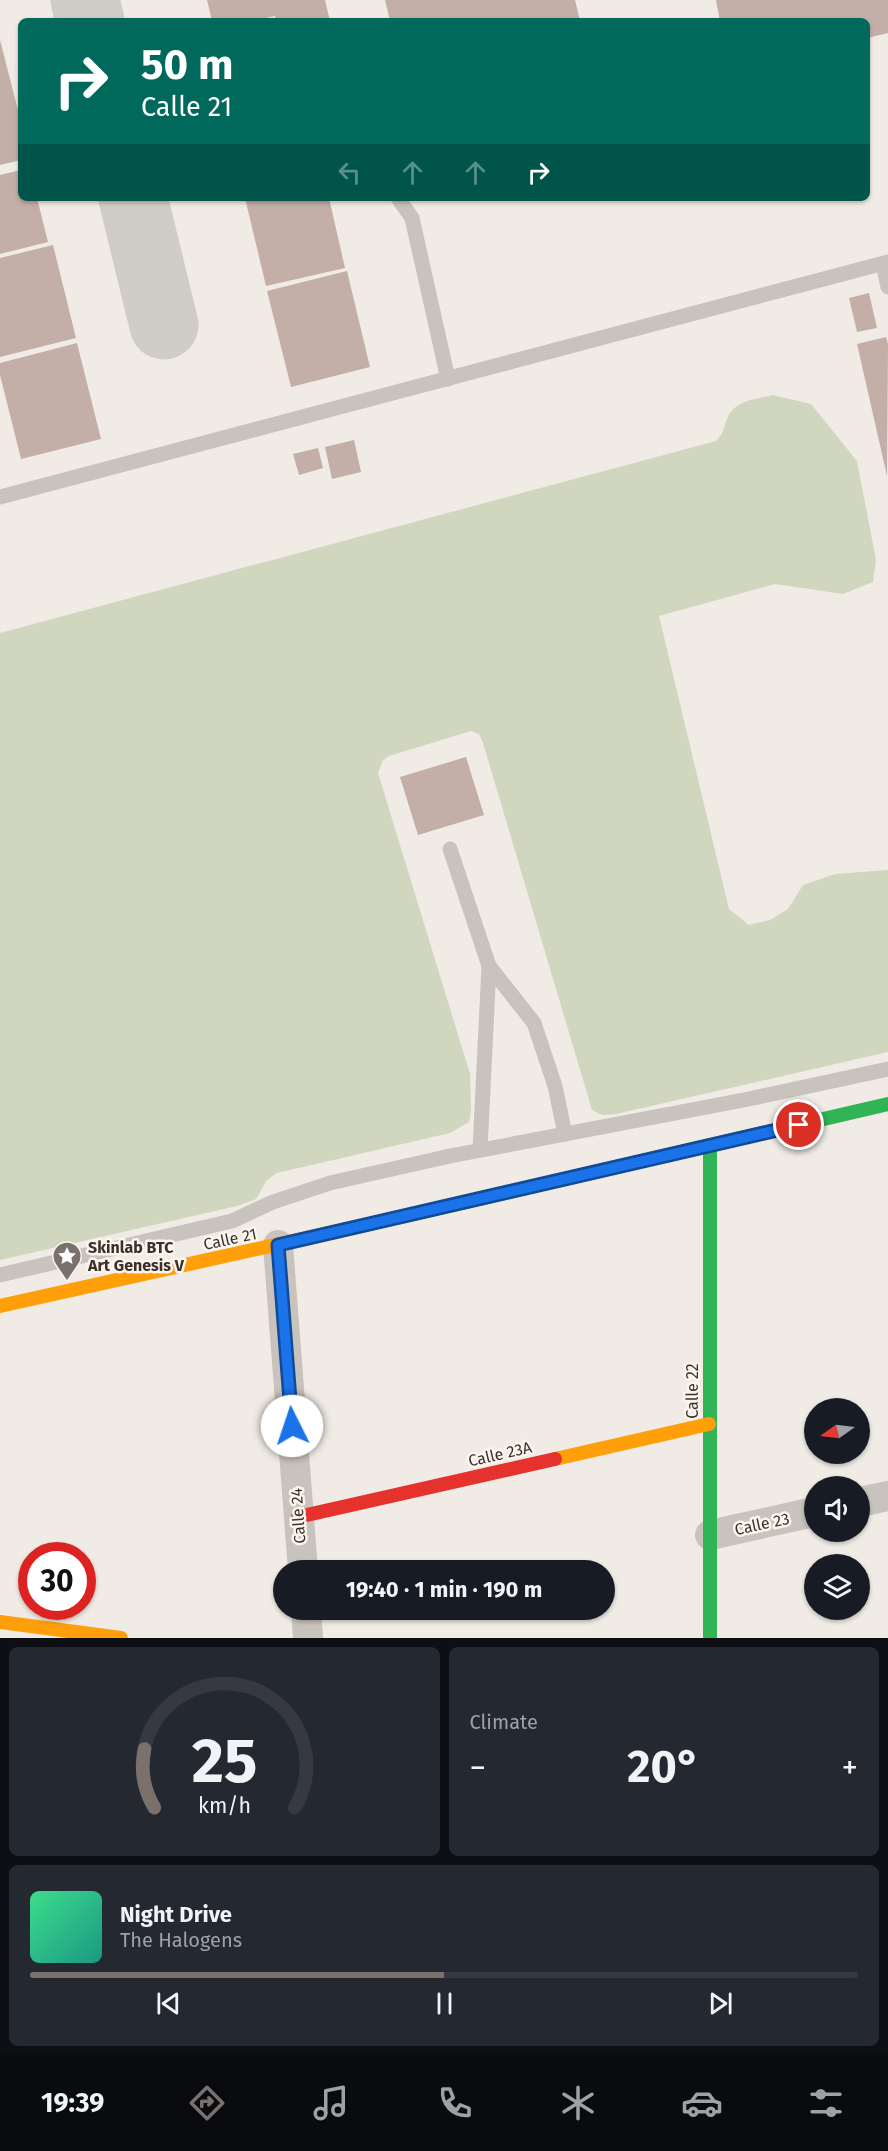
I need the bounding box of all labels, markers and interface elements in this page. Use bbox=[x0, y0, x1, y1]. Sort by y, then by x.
text: 50 m bbox=[141, 40, 234, 90]
icon: right bbox=[42, 42, 120, 120]
text: Calle 21 bbox=[141, 91, 232, 123]
icon: left bbox=[333, 156, 366, 189]
icon: ahead bbox=[396, 156, 429, 189]
icon: ahead bbox=[459, 156, 492, 189]
icon: right bbox=[522, 156, 555, 189]
pin bbox=[773, 1099, 824, 1150]
icon: arrive bbox=[782, 1108, 815, 1141]
street label: Calle 21 bbox=[202, 1224, 258, 1254]
place label: Skinlab BTC Art Genesis V bbox=[87, 1238, 185, 1275]
place icon: Skinlab BTC Art Genesis V bbox=[51, 1240, 83, 1282]
street label: Calle 22 bbox=[683, 1363, 702, 1419]
position arrow bbox=[260, 1394, 324, 1458]
north arrow bbox=[804, 1398, 870, 1464]
map controls bbox=[804, 1398, 870, 1620]
street label: Calle 23A bbox=[466, 1437, 534, 1471]
button: sound bbox=[804, 1476, 870, 1542]
street label: Calle 24 bbox=[287, 1487, 309, 1544]
street label: Calle 23 bbox=[733, 1509, 791, 1539]
speed limit sign: 30 bbox=[18, 1542, 96, 1620]
button: layers bbox=[804, 1554, 870, 1620]
text: 19:40 · 1 min · 190 m bbox=[346, 1576, 542, 1603]
text: Climate bbox=[470, 1710, 538, 1734]
text: 25 bbox=[191, 1724, 257, 1799]
text: 20° bbox=[627, 1740, 700, 1794]
text: − bbox=[470, 1748, 486, 1788]
text: + bbox=[842, 1748, 858, 1788]
text: km/h bbox=[198, 1794, 251, 1820]
text: Night Drive bbox=[120, 1901, 232, 1928]
text: The Halogens bbox=[120, 1928, 242, 1952]
icon: previous bbox=[152, 1987, 185, 2020]
icon: pause bbox=[428, 1987, 461, 2020]
icon: next bbox=[704, 1987, 737, 2020]
icon: directions bbox=[186, 2082, 228, 2124]
icon: music bbox=[310, 2082, 352, 2124]
icon: phone bbox=[434, 2082, 476, 2124]
icon: climate bbox=[557, 2082, 599, 2124]
icon: car bbox=[681, 2082, 723, 2124]
icon: filters bbox=[805, 2082, 847, 2124]
text: 19:39 bbox=[41, 2087, 104, 2119]

